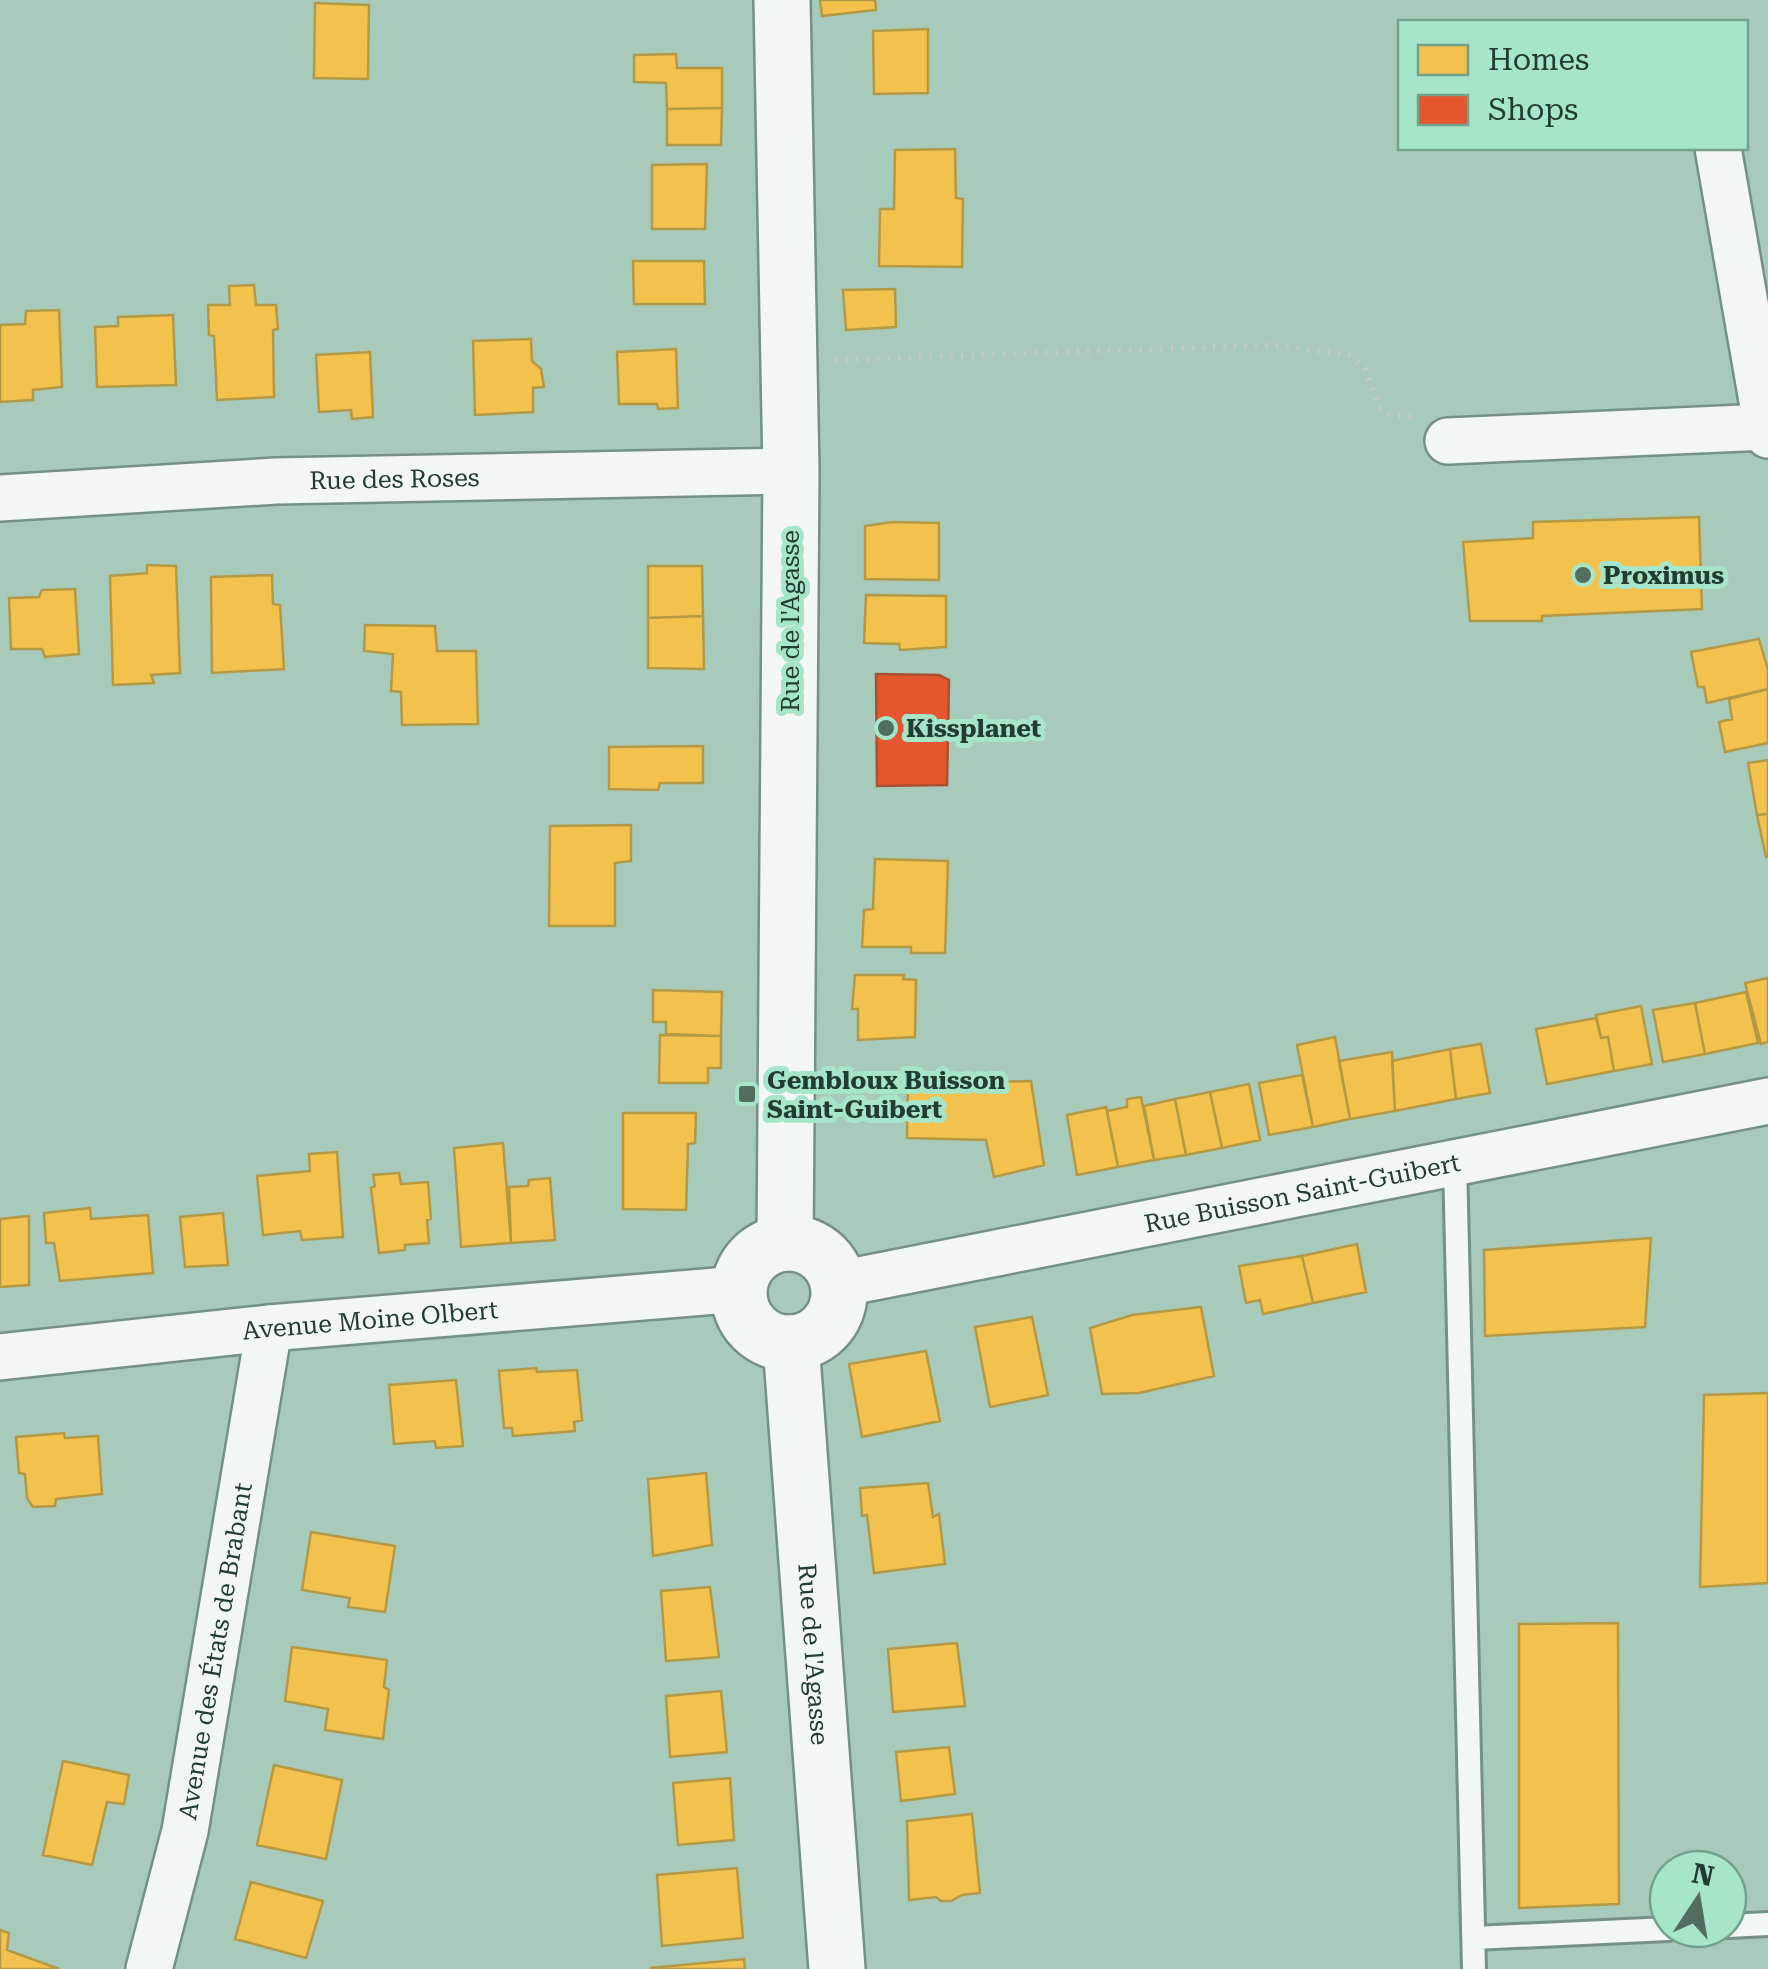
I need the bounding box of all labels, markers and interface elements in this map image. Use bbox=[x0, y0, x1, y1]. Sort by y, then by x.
legend bbox=[1398, 20, 1748, 150]
text: Homes bbox=[1488, 42, 1589, 77]
text: Shops bbox=[1488, 92, 1578, 127]
street label: Rue des Roses bbox=[309, 463, 480, 495]
street label: Rue de l'Agasse bbox=[776, 530, 805, 712]
place label: Proximus bbox=[1603, 561, 1724, 590]
marker: Proximus bbox=[1572, 564, 1594, 586]
place label: Kissplanet bbox=[906, 714, 1041, 743]
marker: Kissplanet bbox=[875, 717, 897, 739]
place label: Gembloux Buisson Saint-Guibert bbox=[767, 1066, 1006, 1124]
marker: Gembloux Buisson Saint-Guibert bbox=[736, 1083, 758, 1105]
street label: Rue Buisson Saint-Guibert bbox=[1142, 1148, 1463, 1239]
street label: Avenue Moine Olbert bbox=[241, 1295, 499, 1346]
street label: Avenue des États de Brabant bbox=[173, 1480, 258, 1822]
street label: Rue de l'Agasse bbox=[792, 1562, 835, 1746]
north arrow bbox=[1648, 1849, 1748, 1949]
text: N bbox=[1689, 1857, 1717, 1893]

